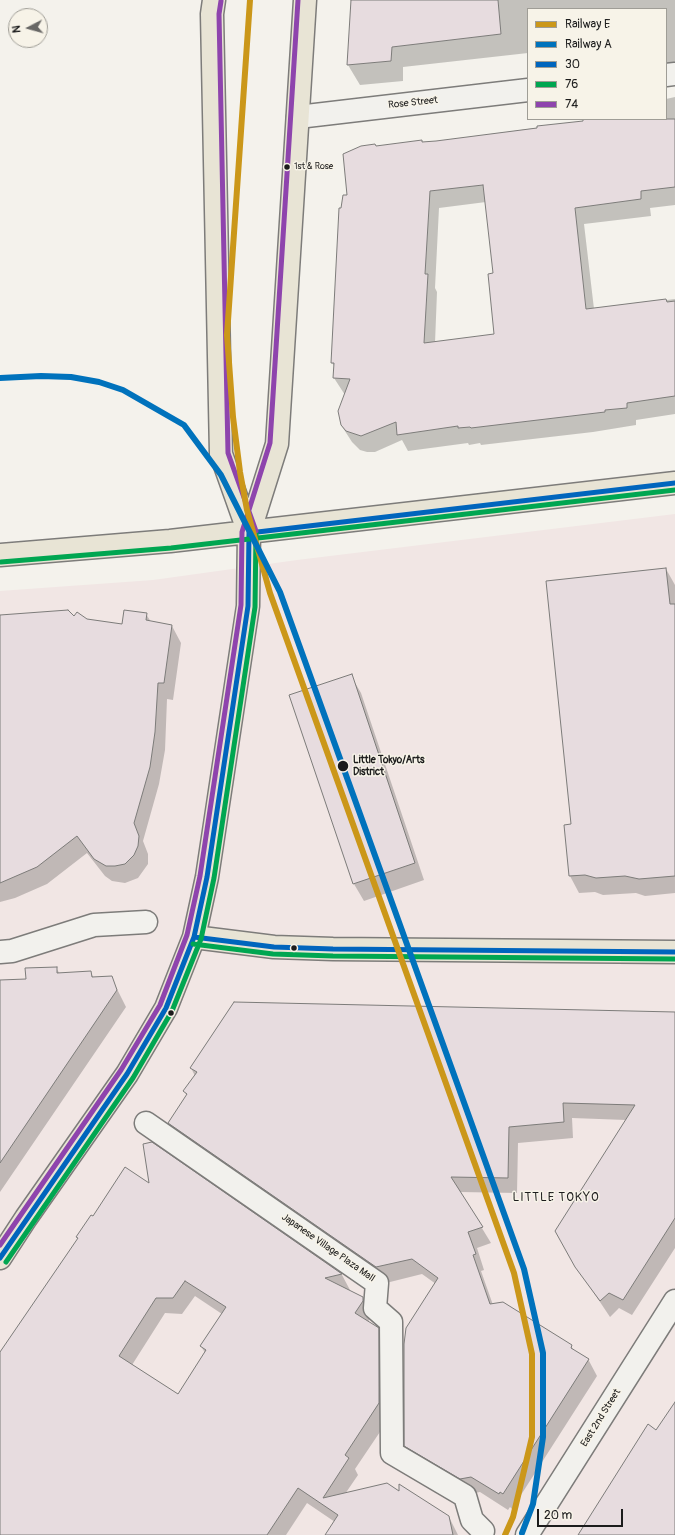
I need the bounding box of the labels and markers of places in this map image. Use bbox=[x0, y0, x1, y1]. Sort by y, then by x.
marker: 1st & Rose bbox=[282, 162, 292, 172]
place label: 1st & Rose bbox=[294, 162, 333, 172]
place label: Little Tokyo/Arts District bbox=[353, 754, 424, 778]
marker: Little Tokyo/Arts District bbox=[336, 759, 350, 773]
unlabelled marker bbox=[289, 943, 299, 953]
unlabelled marker bbox=[166, 1008, 176, 1018]

